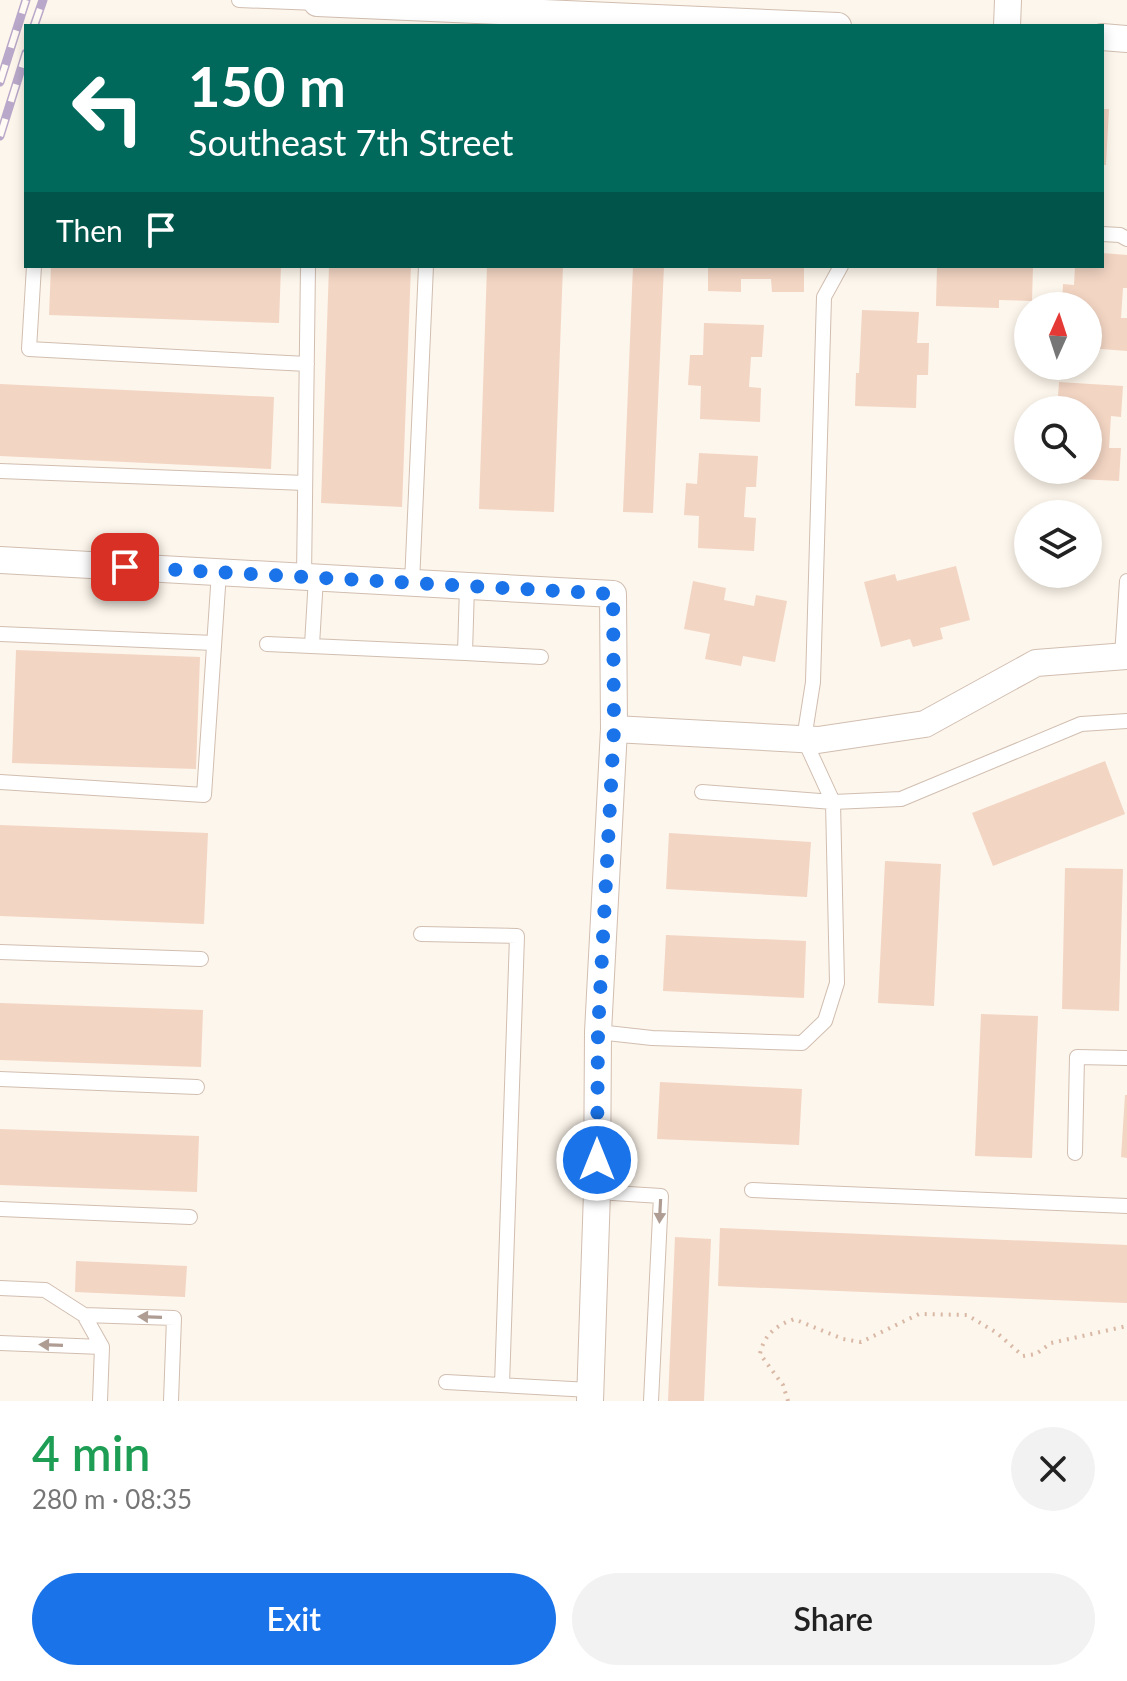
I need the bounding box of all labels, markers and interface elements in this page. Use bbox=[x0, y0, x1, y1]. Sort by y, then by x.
text: 150 m bbox=[188, 52, 346, 119]
icon: left bbox=[56, 56, 160, 160]
text: Southeast 7th Street bbox=[188, 120, 513, 164]
icon: arrive bbox=[139, 208, 183, 252]
text: Then bbox=[56, 212, 123, 248]
north arrow bbox=[1014, 292, 1102, 380]
map controls bbox=[1014, 292, 1102, 588]
button: search bbox=[1014, 396, 1102, 484]
button: layers bbox=[1014, 500, 1102, 588]
pin bbox=[91, 533, 159, 601]
icon: arrive bbox=[103, 545, 147, 589]
position arrow bbox=[555, 1118, 639, 1202]
one-way arrow bbox=[653, 1199, 666, 1224]
one-way arrow bbox=[137, 1311, 162, 1324]
one-way arrow bbox=[38, 1338, 63, 1351]
text: 4 min bbox=[32, 1424, 150, 1481]
button: close bbox=[1011, 1427, 1095, 1511]
text: 280 m · 08:35 bbox=[32, 1483, 192, 1515]
button: Exit bbox=[32, 1573, 556, 1665]
button: Share bbox=[572, 1573, 1095, 1665]

